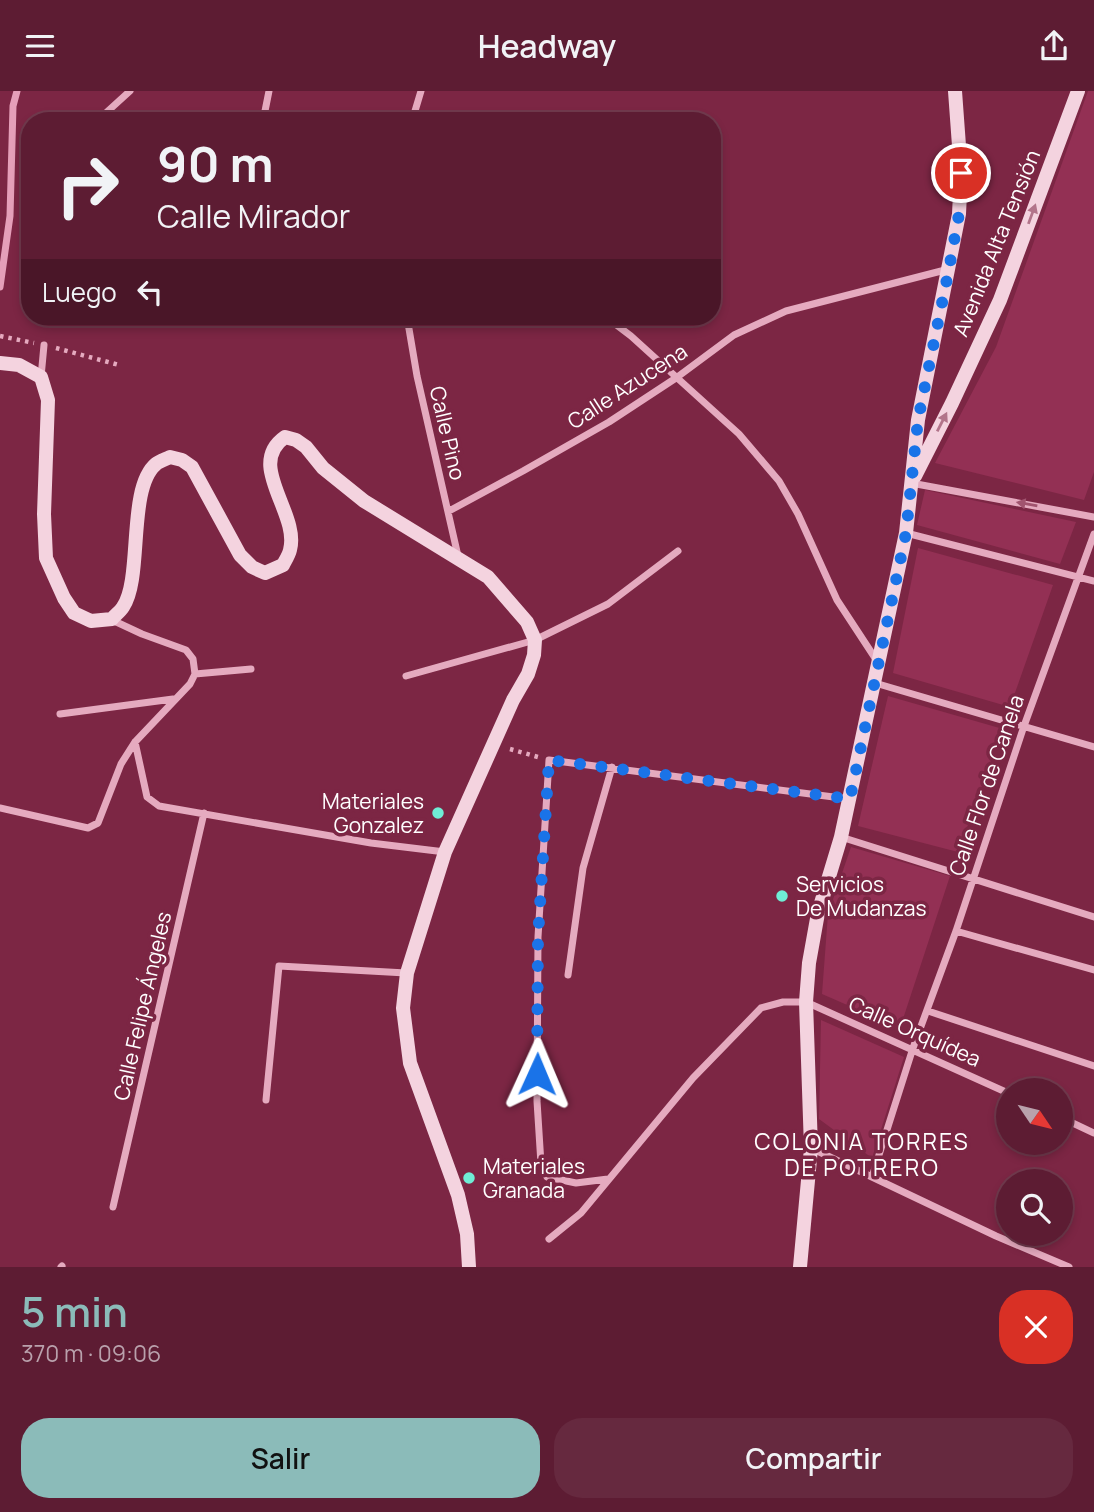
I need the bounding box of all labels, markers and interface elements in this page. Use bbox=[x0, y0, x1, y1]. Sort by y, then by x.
text: Headway bbox=[478, 24, 616, 68]
icon: menu bbox=[21, 27, 59, 65]
icon: share bbox=[1035, 27, 1073, 65]
text: 90 m bbox=[157, 130, 274, 197]
icon: right bbox=[42, 140, 133, 231]
pin bbox=[931, 143, 991, 203]
street label: Avenida Alta Tensión bbox=[946, 146, 1046, 340]
icon: arrive bbox=[942, 154, 980, 192]
text: Calle Mirador bbox=[157, 194, 350, 238]
one-way arrow bbox=[1027, 203, 1038, 224]
icon: left bbox=[131, 273, 169, 311]
text: Luego bbox=[42, 274, 117, 310]
street label: Calle Azucena bbox=[562, 337, 692, 435]
street label: Calle Pino bbox=[424, 383, 472, 483]
one-way arrow bbox=[936, 412, 948, 432]
one-way arrow bbox=[1016, 498, 1038, 509]
street label: Calle Flor de Canela bbox=[942, 691, 1030, 879]
place label: Materiales Gonzalez bbox=[322, 787, 424, 839]
marker: Materiales Gonzalez bbox=[430, 805, 446, 821]
place label: Servicios De Mudanzas bbox=[796, 870, 926, 922]
marker: Servicios De Mudanzas bbox=[774, 888, 790, 904]
street label: Calle Felipe Ángeles bbox=[107, 909, 177, 1103]
street label: Calle Orquídea bbox=[845, 989, 985, 1073]
position arrow bbox=[500, 1037, 574, 1111]
north arrow bbox=[996, 1078, 1073, 1155]
map controls bbox=[996, 1078, 1073, 1246]
district label: COLONIA TORRES DE POTRERO bbox=[754, 1125, 970, 1183]
place label: Materiales Granada bbox=[483, 1152, 585, 1204]
button: search bbox=[996, 1169, 1073, 1246]
marker: Materiales Granada bbox=[461, 1170, 477, 1186]
text: 5 min bbox=[21, 1282, 128, 1340]
button: close bbox=[999, 1290, 1073, 1364]
text: 370 m · 09:06 bbox=[21, 1337, 161, 1369]
button: Salir bbox=[21, 1418, 540, 1498]
button: Compartir bbox=[554, 1418, 1073, 1498]

